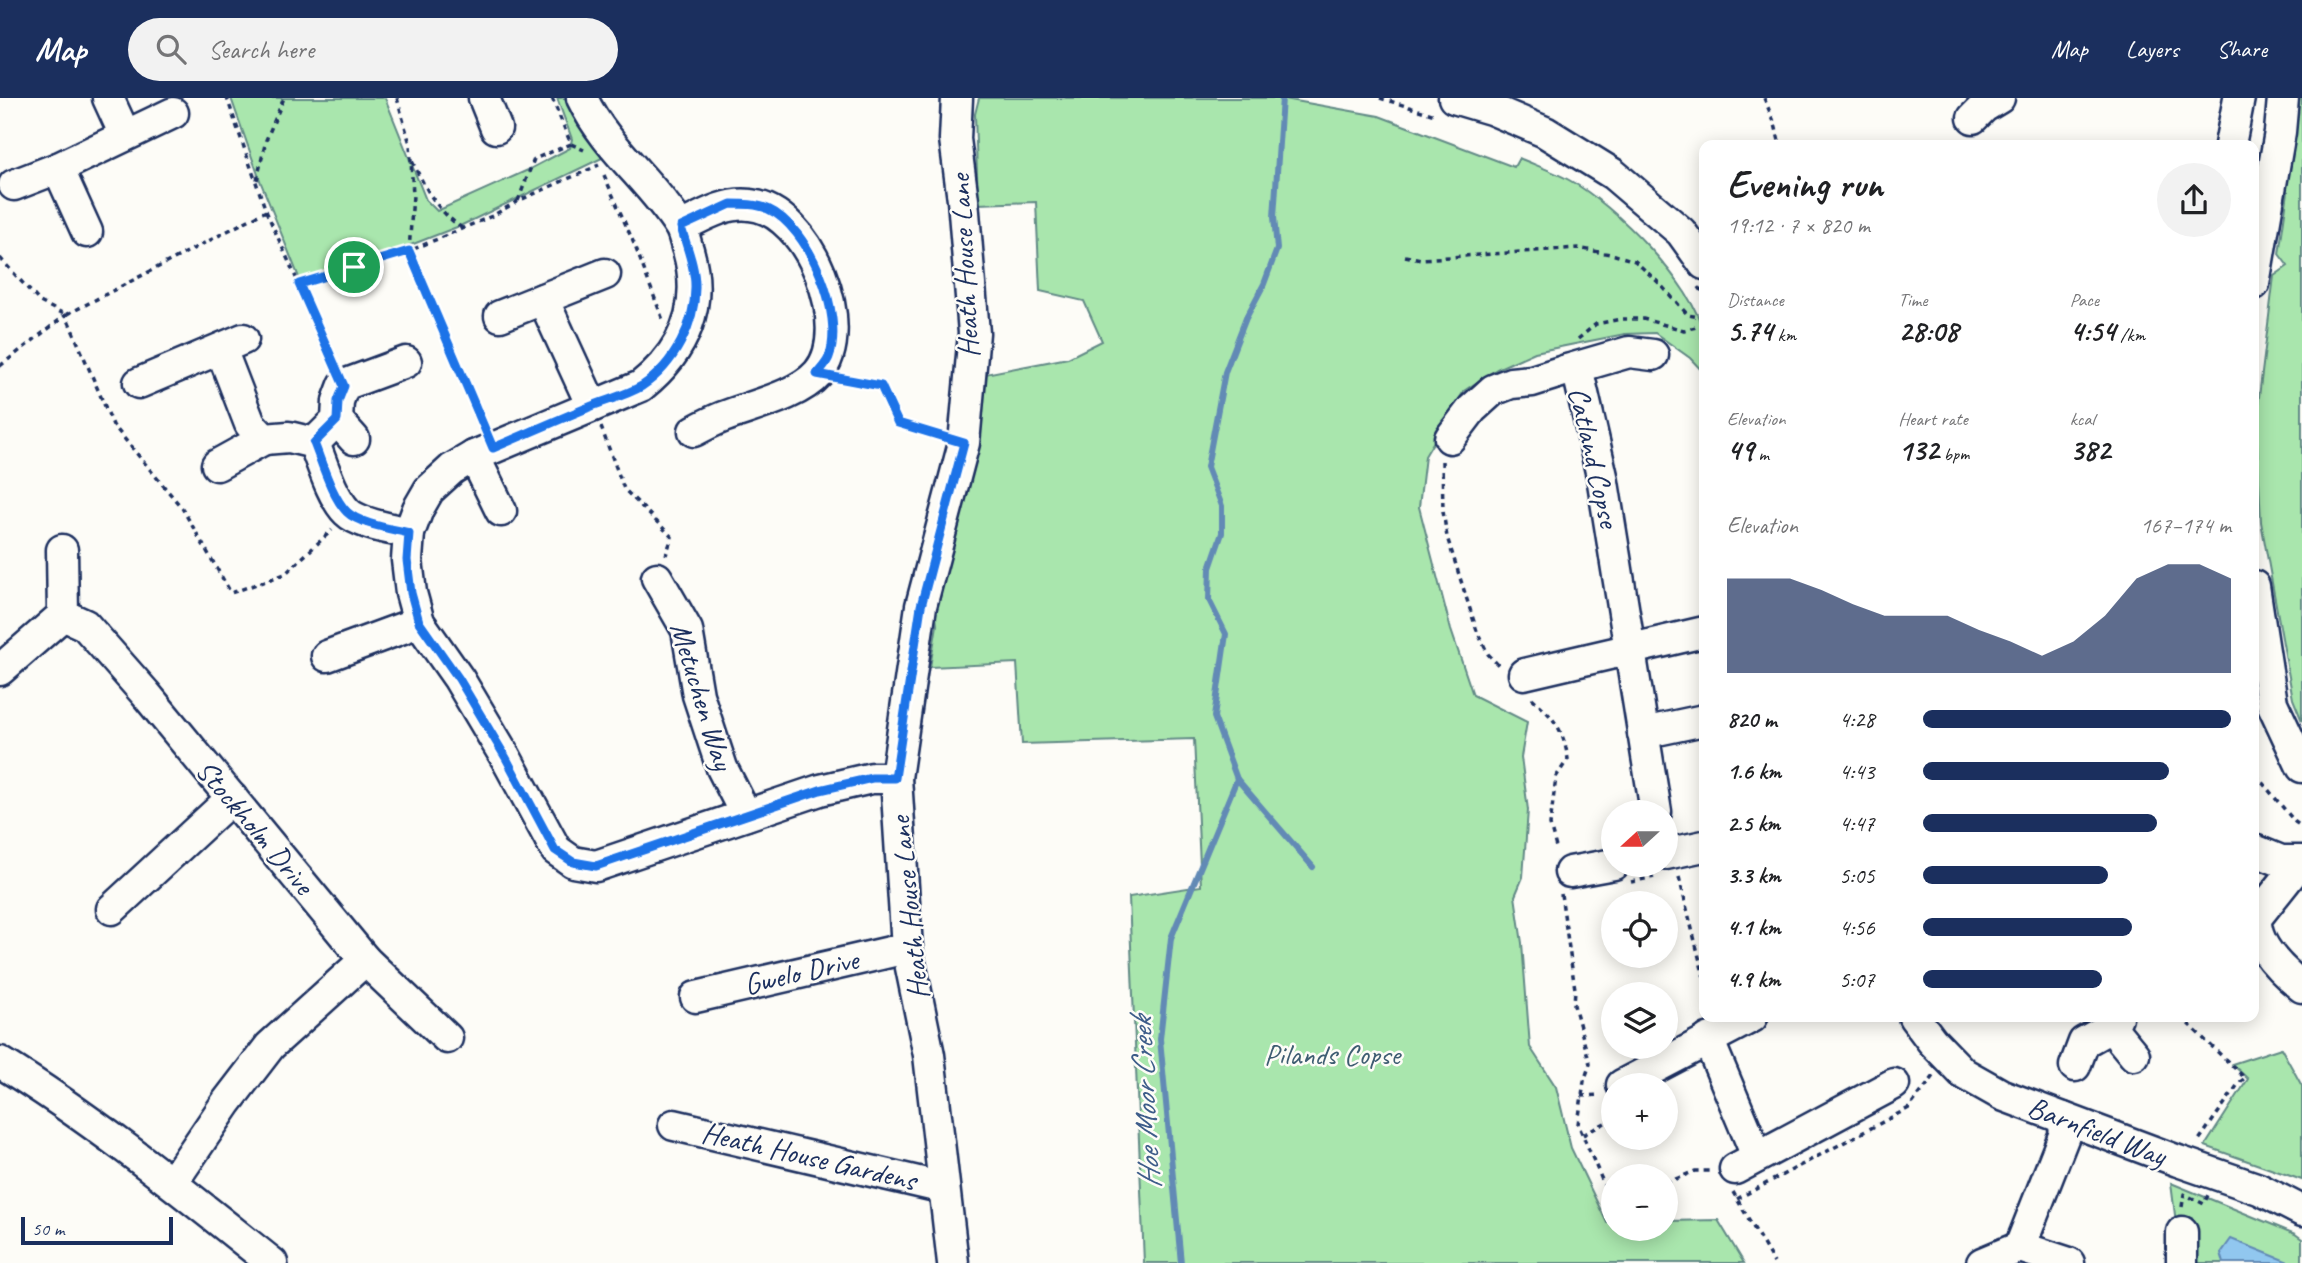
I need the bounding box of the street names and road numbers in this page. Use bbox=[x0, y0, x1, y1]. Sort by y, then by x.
street label: Heath House Lane bbox=[940, 171, 988, 359]
street label: Catland Copse bbox=[1559, 383, 1629, 533]
street label: Metuchen Way bbox=[662, 618, 743, 776]
street label: Stockholm Drive bbox=[188, 752, 324, 904]
street label: Heath House Lane bbox=[880, 812, 937, 1001]
street label: Gwelo Drive bbox=[740, 940, 864, 1004]
street label: Barnfield Way bbox=[2023, 1087, 2173, 1175]
street label: Heath House Gardens bbox=[698, 1113, 922, 1200]

